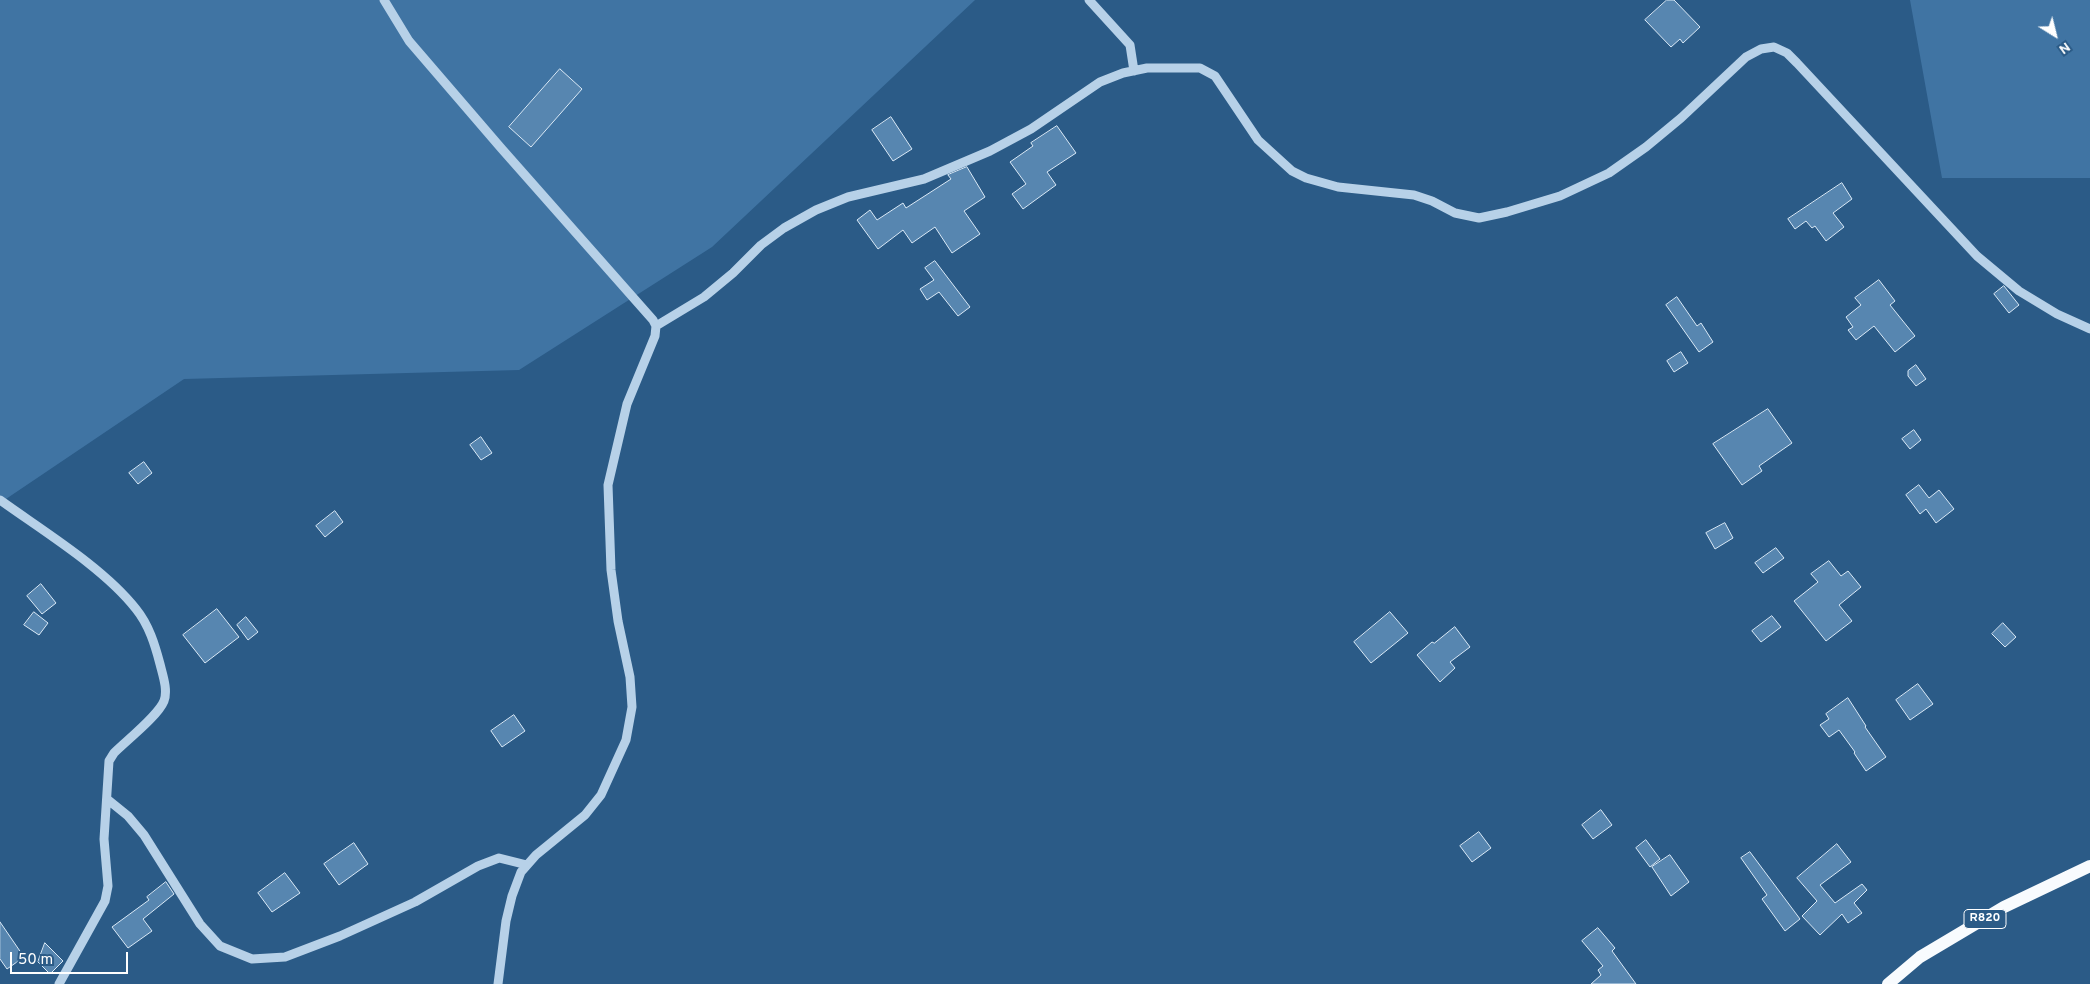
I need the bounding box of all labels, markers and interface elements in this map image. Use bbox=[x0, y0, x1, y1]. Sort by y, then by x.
north arrow bbox=[2030, 10, 2080, 60]
text: N bbox=[2055, 38, 2073, 57]
road number: R820 bbox=[1964, 910, 2006, 929]
scale bar bbox=[12, 942, 130, 974]
text: 50 m bbox=[18, 951, 53, 970]

